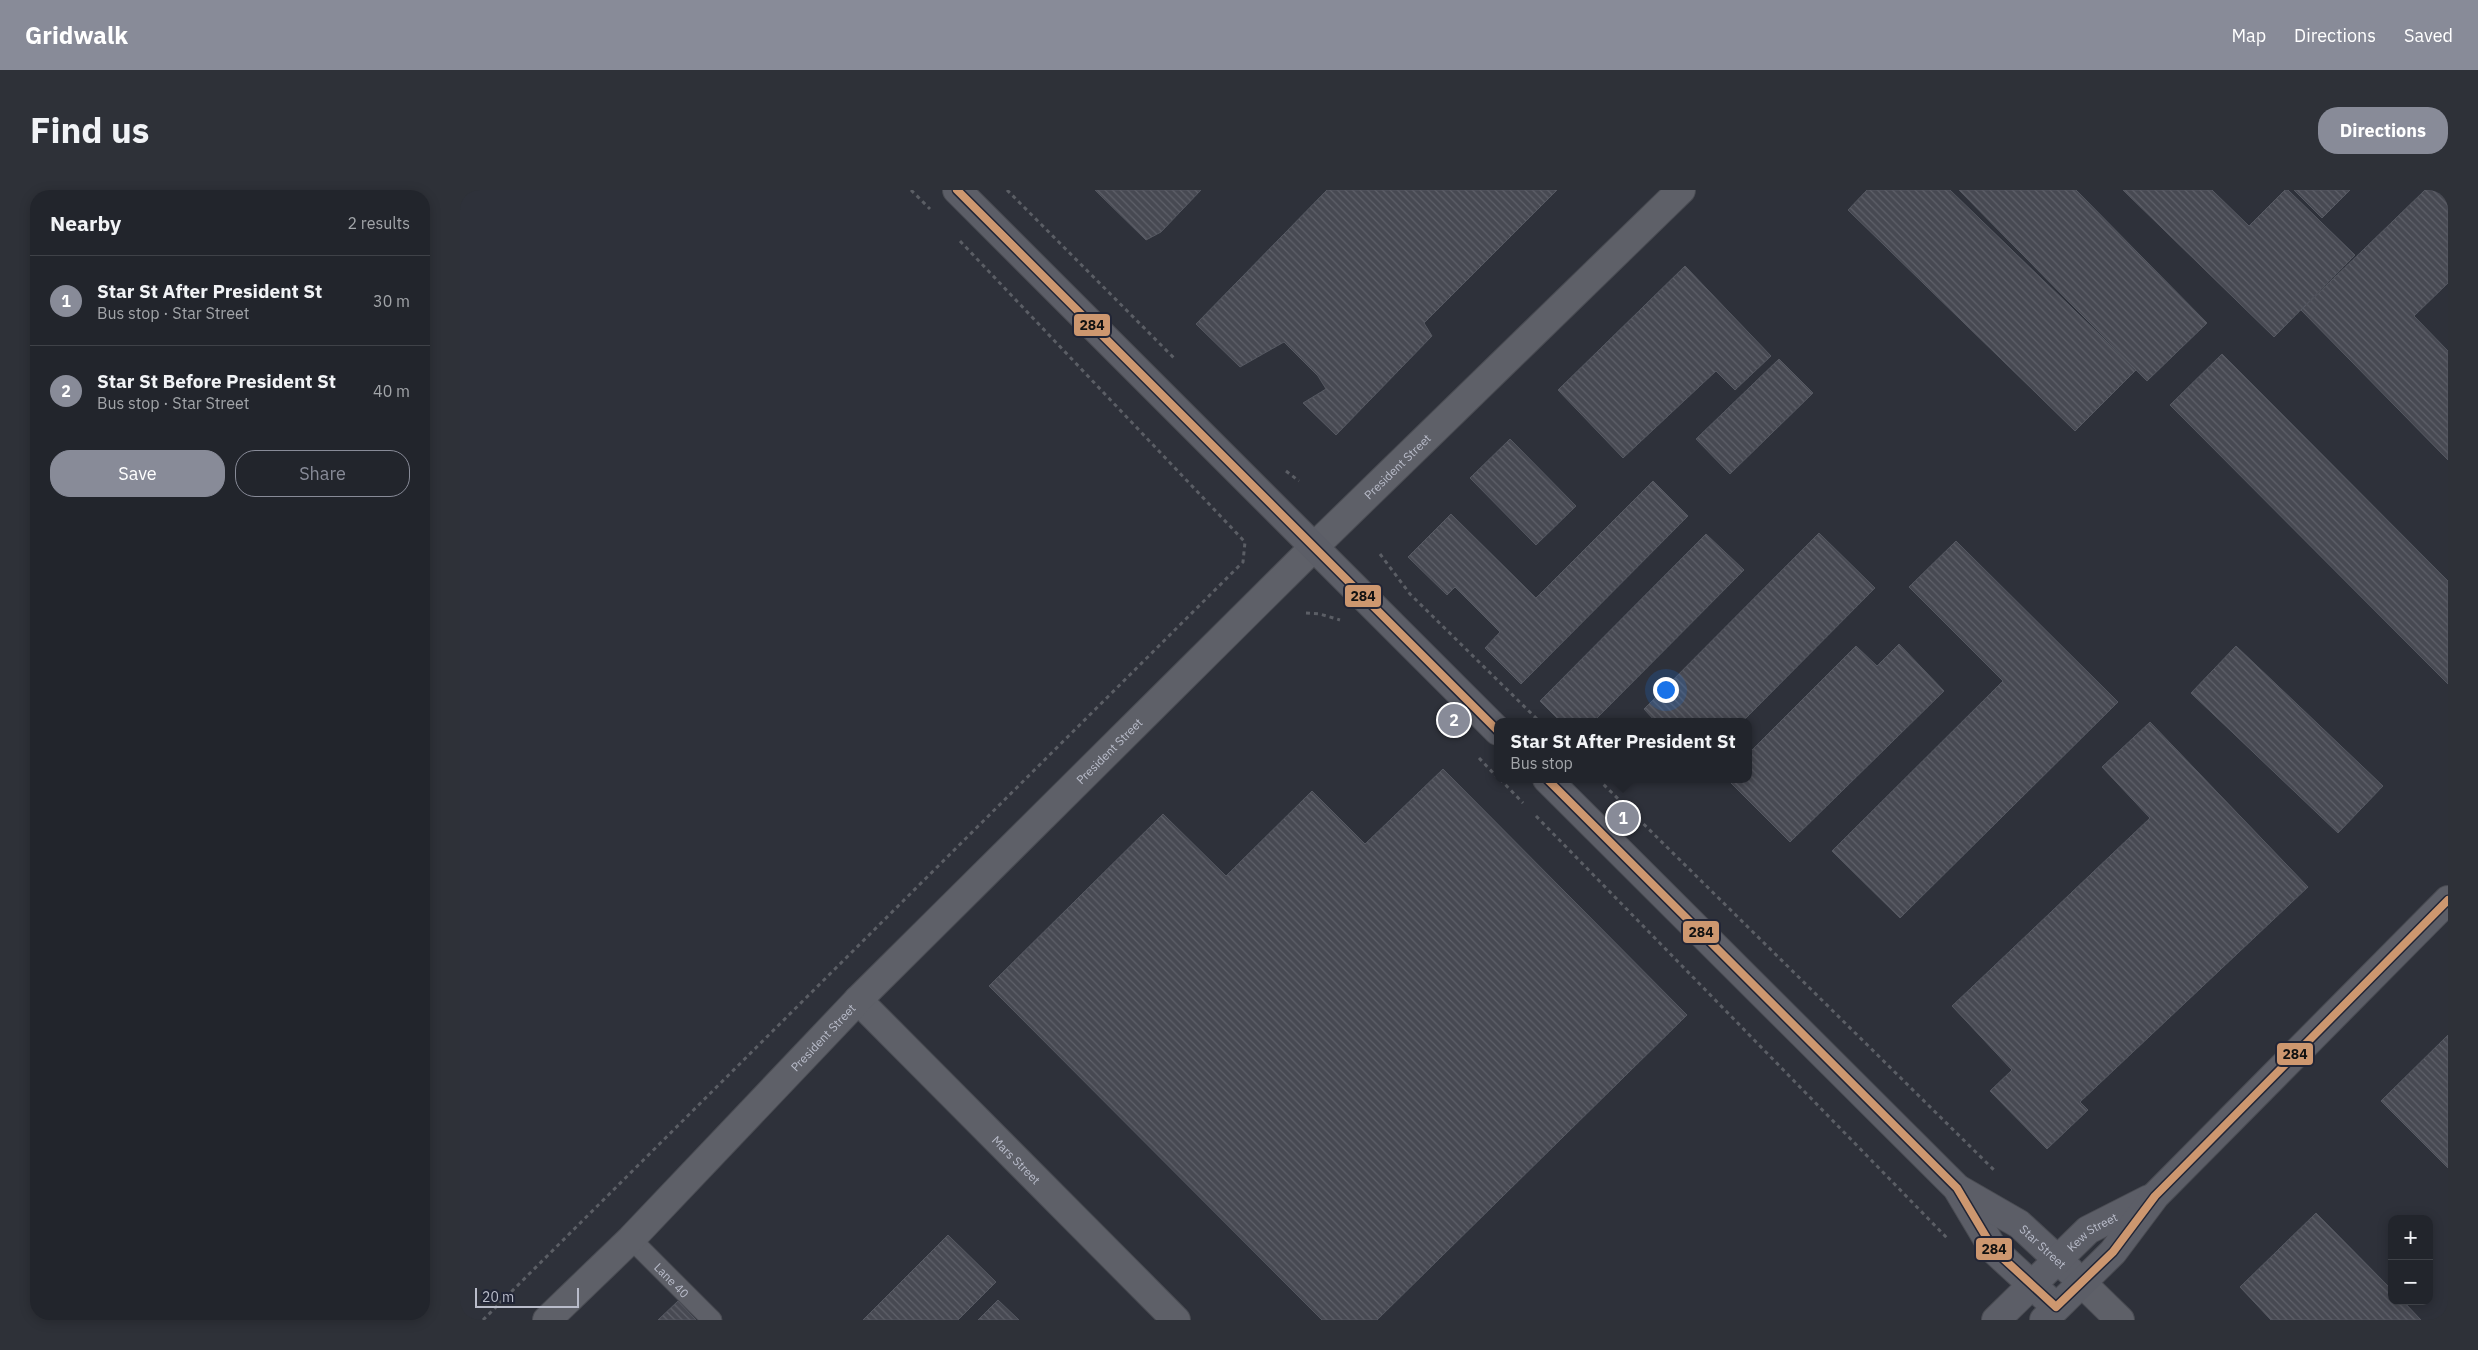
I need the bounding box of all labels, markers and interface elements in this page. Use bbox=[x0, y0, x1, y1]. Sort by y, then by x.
text: Gridwalk bbox=[25, 19, 128, 51]
text: Map bbox=[2231, 24, 2266, 47]
text: Directions bbox=[2294, 24, 2376, 47]
text: Saved bbox=[2404, 24, 2453, 47]
text: Find us bbox=[30, 107, 149, 153]
button: Directions bbox=[2318, 107, 2448, 154]
text: Nearby bbox=[50, 209, 121, 237]
text: 2 results bbox=[347, 213, 410, 233]
text: Star St After President St bbox=[97, 279, 322, 303]
text: 1 bbox=[61, 291, 71, 311]
text: 30 m bbox=[373, 291, 410, 311]
text: Bus stop · Star Street bbox=[97, 303, 249, 323]
line badge: 284 bbox=[1073, 313, 1111, 337]
text: 284 bbox=[1079, 316, 1105, 334]
text: Star St Before President St bbox=[97, 369, 336, 393]
text: 2 bbox=[61, 381, 71, 401]
text: 40 m bbox=[373, 381, 410, 401]
text: Bus stop · Star Street bbox=[97, 393, 249, 413]
street label: President Street bbox=[1361, 430, 1434, 502]
button: Save bbox=[50, 450, 225, 497]
button: Share bbox=[235, 450, 410, 497]
line badge: 284 bbox=[1344, 584, 1382, 608]
text: 284 bbox=[1350, 587, 1376, 605]
your location bbox=[1653, 677, 1679, 703]
pin: 2 bbox=[1438, 701, 1470, 739]
street label: President Street bbox=[1073, 715, 1145, 787]
popup bbox=[1494, 718, 1752, 783]
text: Star St After President St bbox=[1510, 729, 1736, 753]
text: Bus stop bbox=[1510, 753, 1573, 773]
pin: 1 bbox=[1607, 799, 1639, 837]
line badge: 284 bbox=[1682, 920, 1720, 944]
text: 284 bbox=[1688, 923, 1714, 941]
street label: President Street bbox=[787, 1000, 858, 1074]
line badge: 284 bbox=[2276, 1042, 2314, 1066]
text: 284 bbox=[2282, 1045, 2308, 1063]
street label: Mars Street bbox=[989, 1132, 1044, 1187]
street label: Kew Street bbox=[2063, 1209, 2120, 1254]
map controls bbox=[2388, 1215, 2433, 1305]
button: + bbox=[2388, 1215, 2433, 1260]
street label: Star Street bbox=[2017, 1221, 2070, 1271]
line badge: 284 bbox=[1975, 1237, 2013, 1261]
text: 284 bbox=[1981, 1240, 2007, 1258]
street label: Lane 40 bbox=[651, 1259, 693, 1301]
button: − bbox=[2388, 1260, 2433, 1305]
scale bar bbox=[475, 1285, 579, 1308]
text: 20 m bbox=[482, 1288, 514, 1306]

